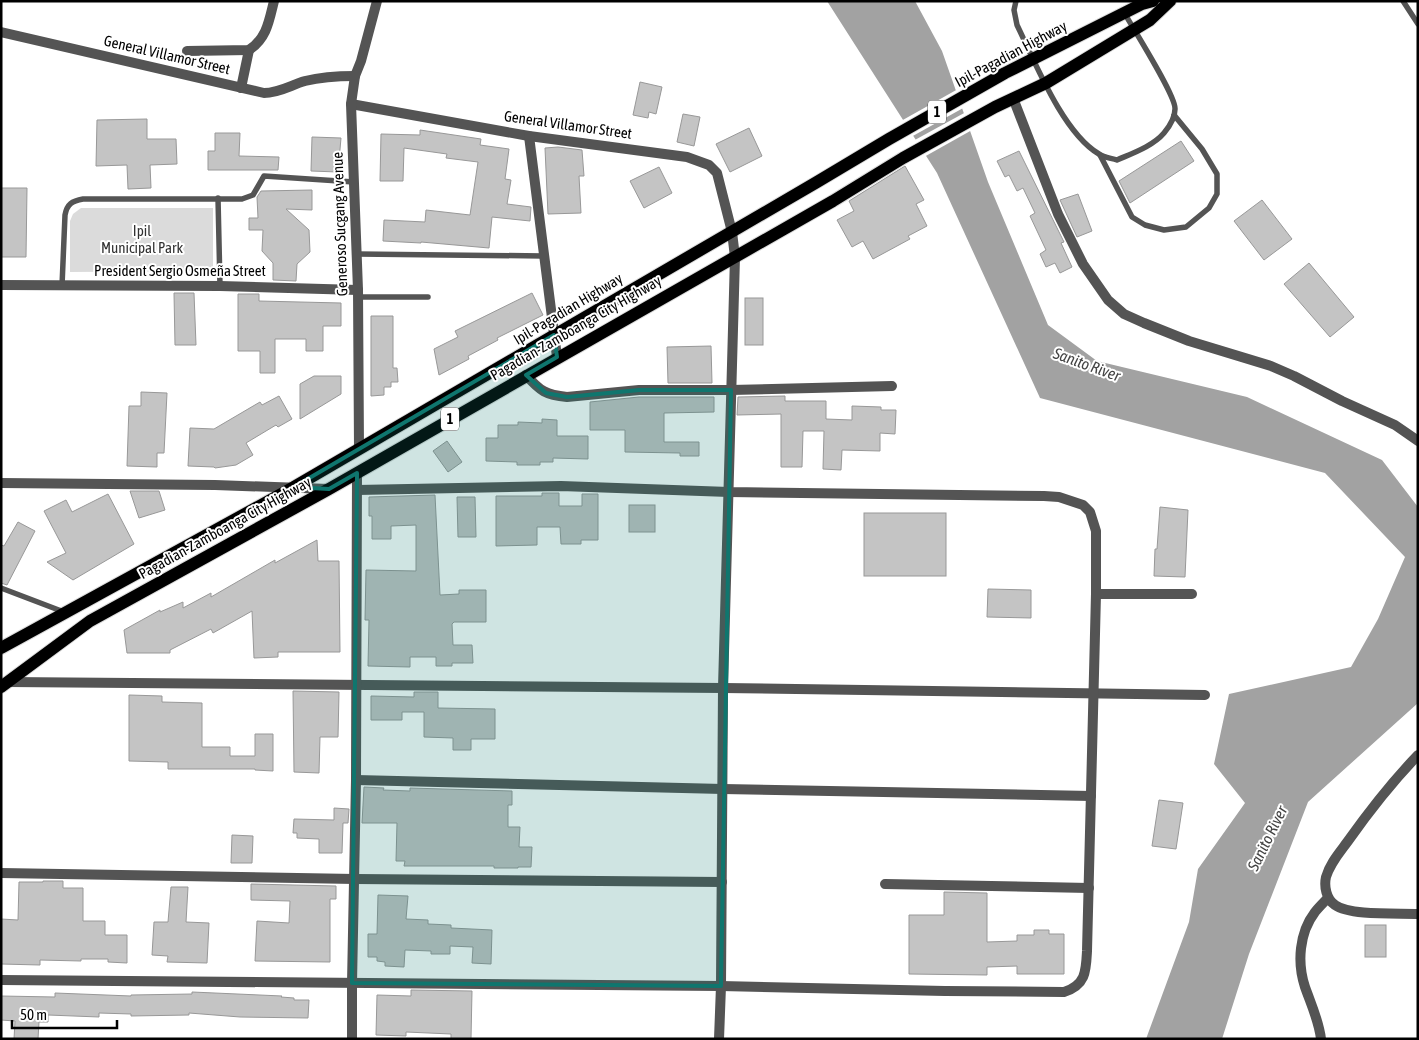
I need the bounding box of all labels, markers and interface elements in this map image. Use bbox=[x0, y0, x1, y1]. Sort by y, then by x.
street label: Ipil-Pagadian Highway bbox=[952, 17, 1069, 90]
street label: General Villamor Street bbox=[102, 32, 232, 77]
road number: 1 bbox=[928, 100, 946, 124]
street label: General Villamor Street bbox=[503, 107, 633, 142]
street label: Generoso Sucgang Avenue bbox=[328, 151, 351, 296]
park label: Ipil Municipal Park bbox=[101, 222, 183, 256]
street label: President Sergio Osmeña Street bbox=[94, 262, 266, 279]
street label: Ipil-Pagadian Highway bbox=[510, 269, 625, 348]
street label: Pagadian-Zamboanga City Highway bbox=[487, 272, 664, 384]
water label: Sanito River bbox=[1050, 343, 1124, 385]
road number: 1 bbox=[441, 408, 459, 430]
street label: Pagadian-Zamboanga City Highway bbox=[136, 473, 314, 582]
water label: Sanito River bbox=[1243, 802, 1291, 874]
scale bar bbox=[12, 998, 118, 1030]
text: 50 m bbox=[20, 1006, 47, 1023]

